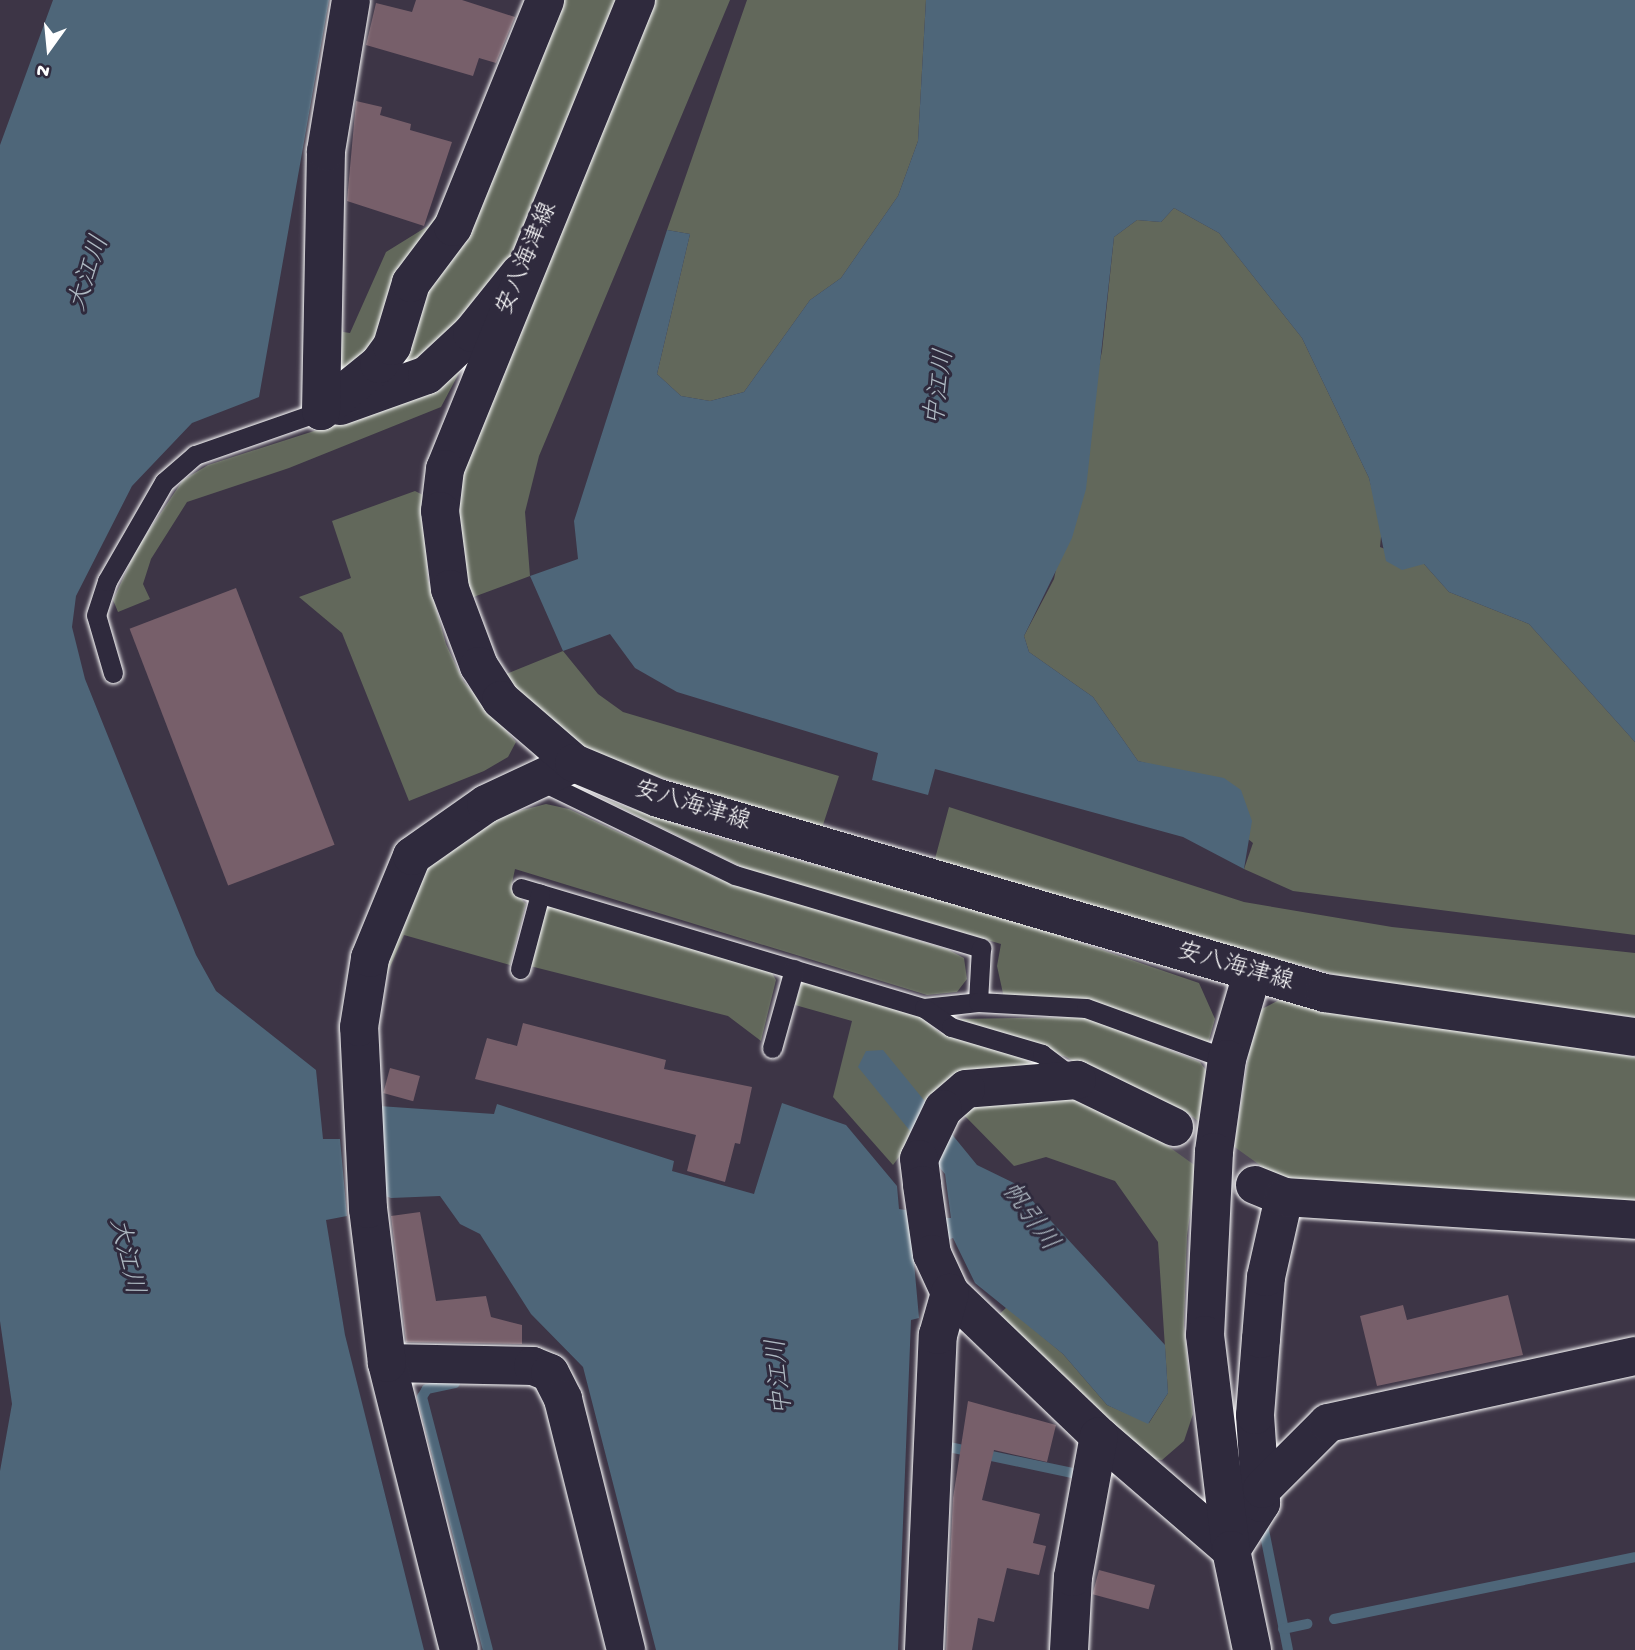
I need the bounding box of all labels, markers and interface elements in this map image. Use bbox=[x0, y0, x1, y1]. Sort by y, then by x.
north arrow bbox=[14, 14, 84, 84]
text: N bbox=[34, 57, 52, 82]
street label: 安八海津線 bbox=[491, 198, 565, 320]
water label: 大江川 bbox=[64, 232, 118, 316]
water label: 中江川 bbox=[921, 347, 963, 429]
street label: 安八海津線 bbox=[630, 776, 754, 838]
street label: 安八海津線 bbox=[1173, 938, 1297, 998]
water label: 帆引川 bbox=[992, 1177, 1064, 1259]
water label: 大江川 bbox=[100, 1215, 148, 1299]
water label: 中江川 bbox=[763, 1337, 801, 1417]

